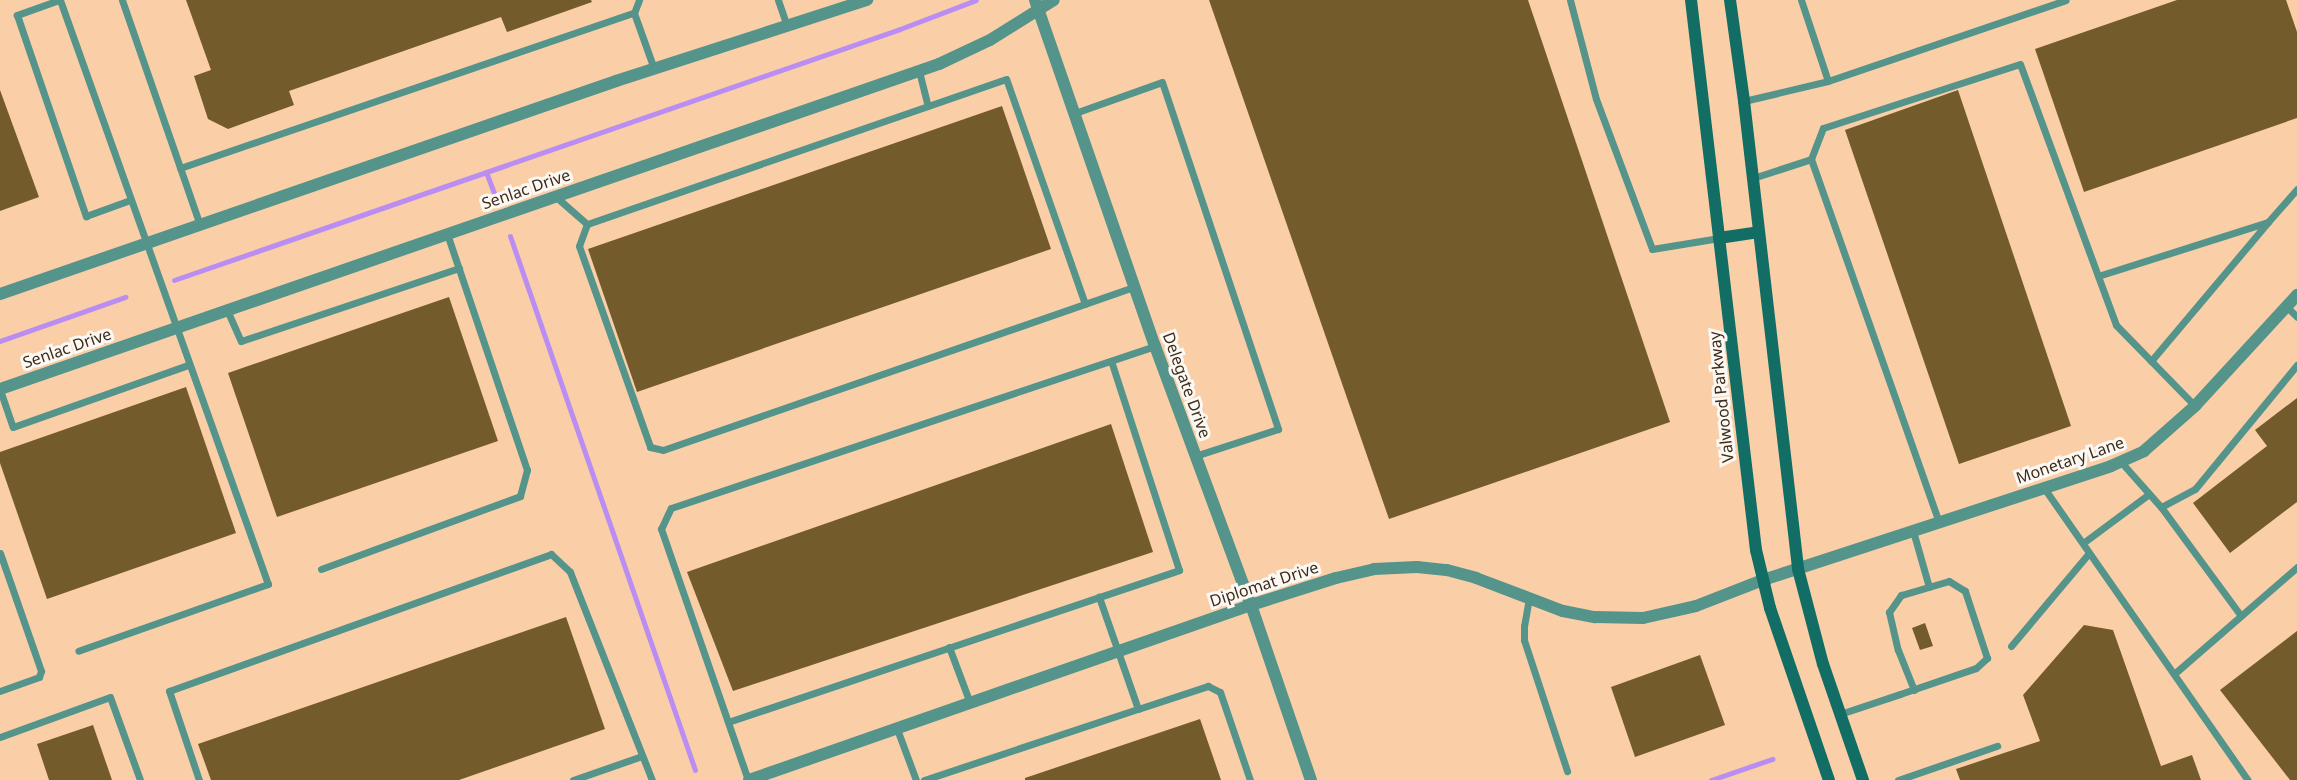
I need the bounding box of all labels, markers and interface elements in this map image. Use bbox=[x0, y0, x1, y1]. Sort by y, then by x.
street label: Senlac Drive bbox=[479, 165, 573, 213]
street label: Senlac Drive bbox=[20, 324, 114, 372]
street label: Delegate Drive bbox=[1159, 329, 1215, 441]
street label: Valwood Parkway bbox=[1705, 330, 1737, 464]
street label: Monetary Lane bbox=[2013, 433, 2127, 487]
street label: Diplomat Drive bbox=[1207, 557, 1321, 611]

